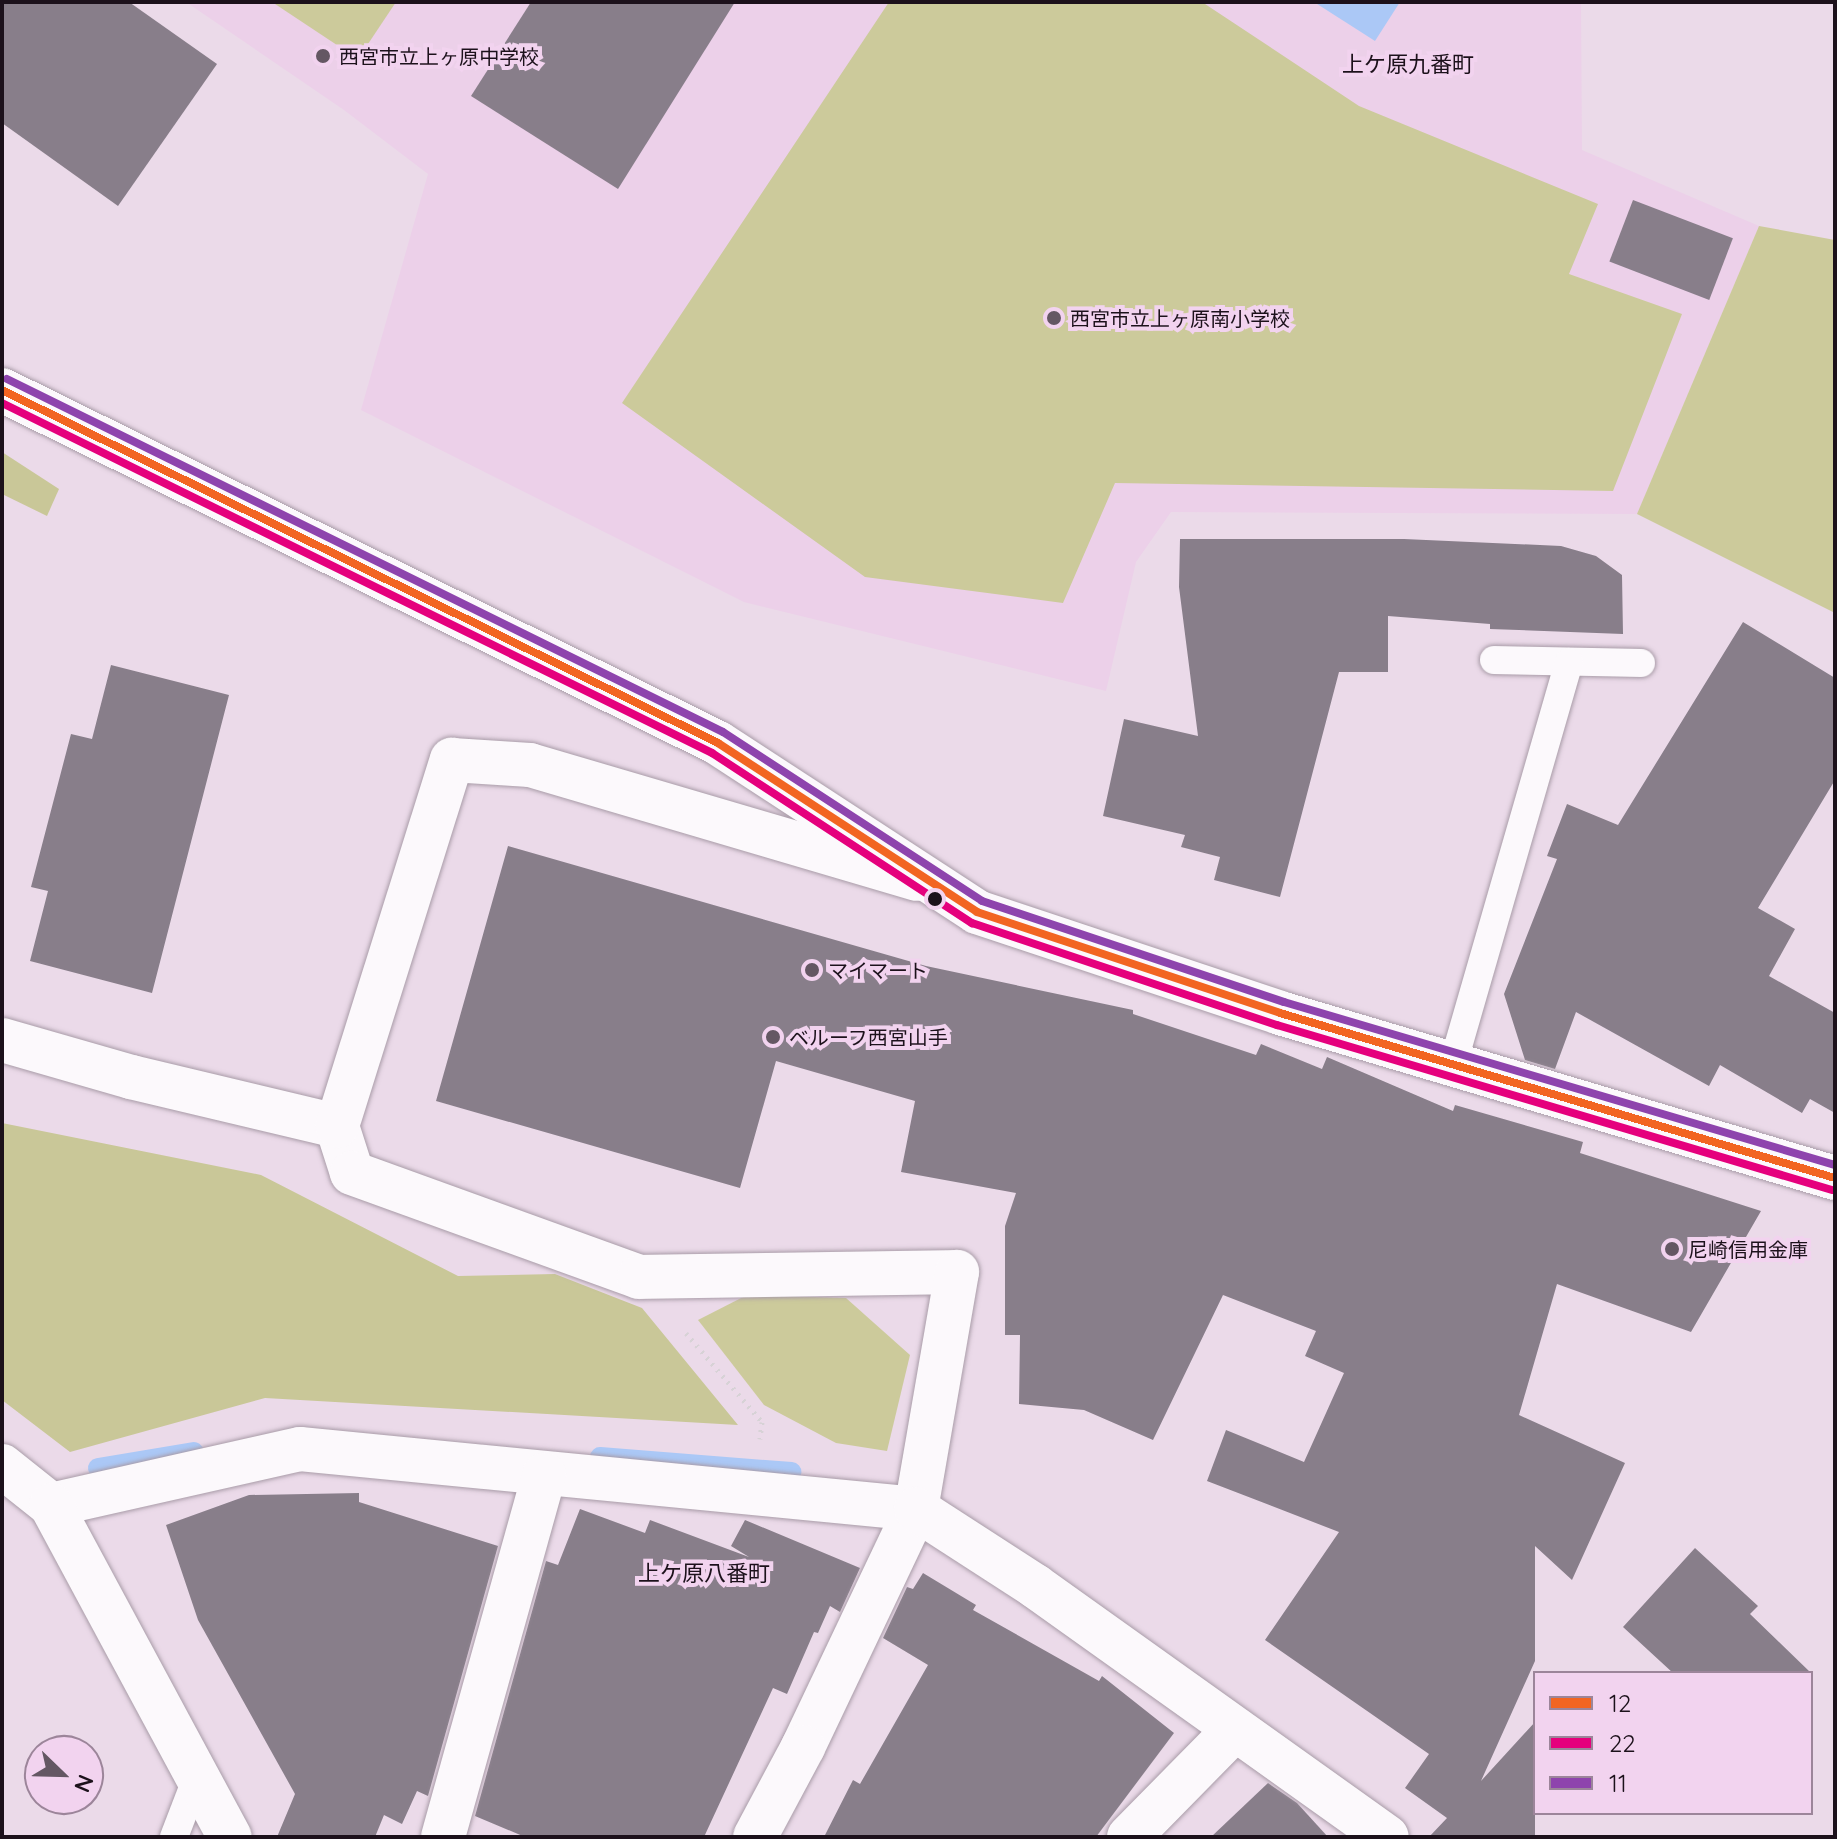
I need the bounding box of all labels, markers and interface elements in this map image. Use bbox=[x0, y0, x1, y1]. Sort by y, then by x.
place label: 西宮市立上ヶ原中学校 bbox=[339, 44, 539, 68]
marker: 西宮市立上ヶ原中学校 bbox=[314, 47, 332, 65]
district label: 上ケ原九番町 bbox=[1342, 52, 1474, 78]
place label: 西宮市立上ヶ原南小学校 bbox=[1070, 306, 1290, 330]
marker: 西宮市立上ヶ原南小学校 bbox=[1045, 309, 1063, 327]
unlabelled marker bbox=[927, 891, 943, 907]
place label: マイマート bbox=[828, 958, 928, 982]
marker: マイマート bbox=[803, 961, 821, 979]
place label: ベルーフ西宮山手 bbox=[789, 1025, 949, 1049]
marker: ベルーフ西宮山手 bbox=[764, 1028, 782, 1046]
place label: 尼崎信用金庫 bbox=[1688, 1237, 1808, 1261]
marker: 尼崎信用金庫 bbox=[1663, 1240, 1681, 1258]
district label: 上ケ原八番町 bbox=[638, 1561, 770, 1587]
legend bbox=[1533, 1671, 1813, 1815]
text: 12 bbox=[1609, 1688, 1631, 1718]
text: 22 bbox=[1609, 1728, 1636, 1758]
north arrow bbox=[24, 1735, 104, 1815]
text: 11 bbox=[1609, 1768, 1627, 1798]
text: N bbox=[68, 1771, 100, 1797]

